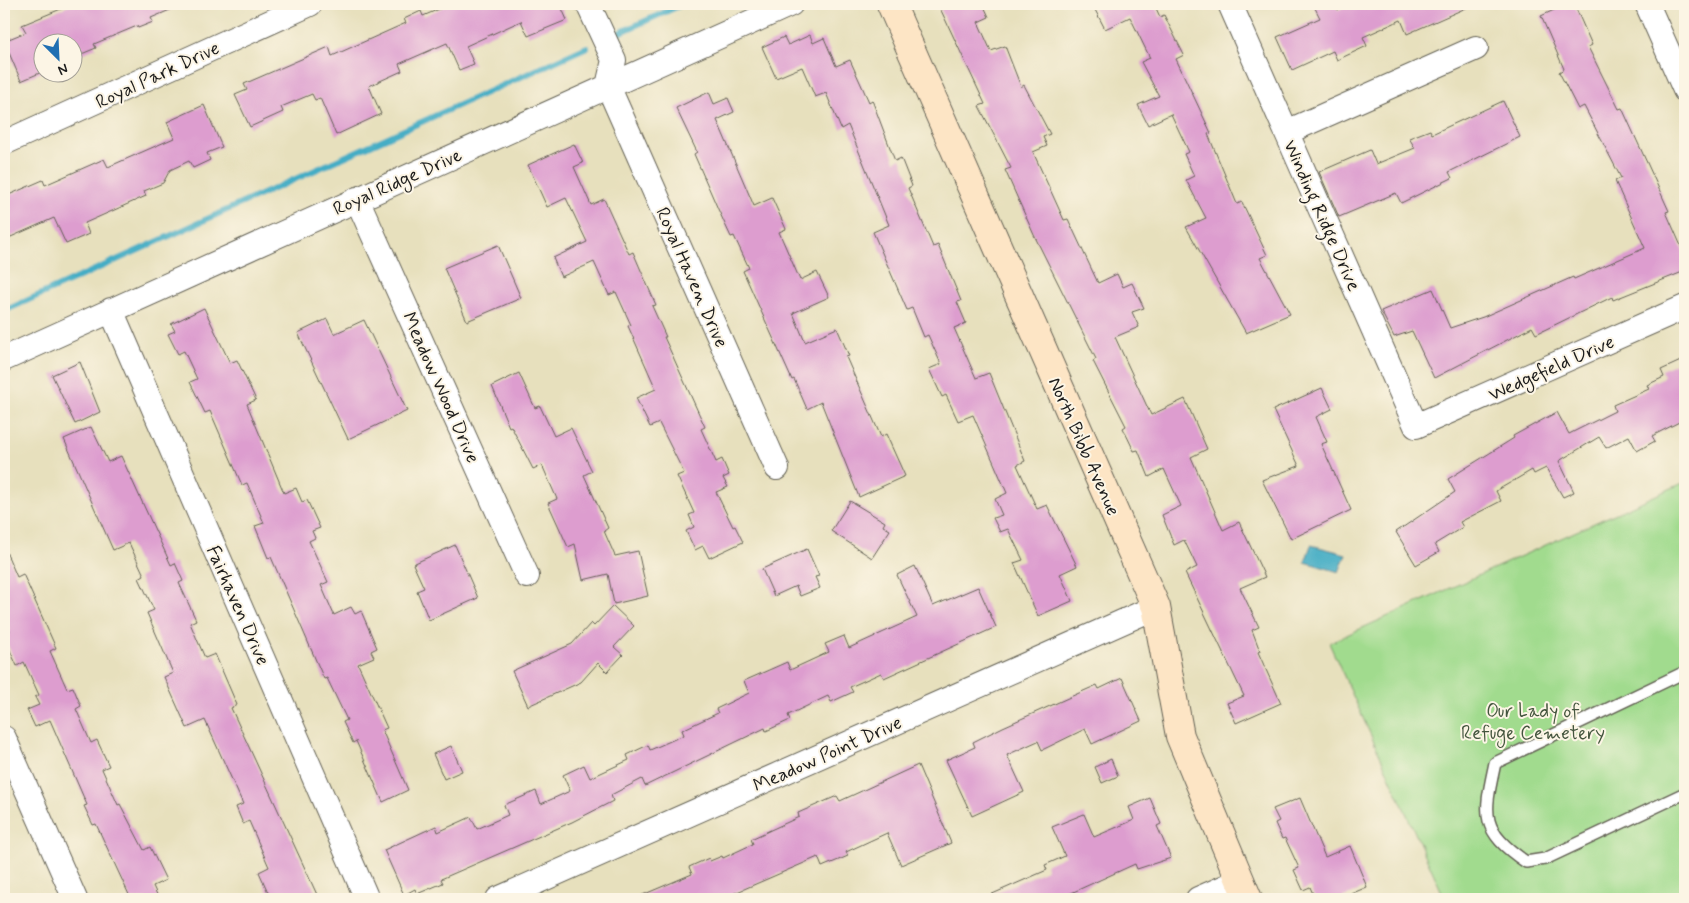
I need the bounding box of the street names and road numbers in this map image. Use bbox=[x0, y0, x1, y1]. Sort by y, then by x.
street label: Royal Park Drive bbox=[92, 36, 224, 115]
street label: Winding Ridge Drive bbox=[1274, 136, 1366, 296]
street label: Royal Ridge Drive bbox=[329, 143, 467, 224]
street label: Royal Haven Drive bbox=[649, 203, 734, 352]
street label: Meadow Wood Drive bbox=[396, 308, 485, 467]
street label: Wedgefield Drive bbox=[1485, 329, 1619, 409]
street label: North Bibb Avenue bbox=[1042, 373, 1125, 520]
street label: Fairhaven Drive bbox=[200, 542, 275, 670]
street label: Meadow Point Drive bbox=[749, 710, 906, 798]

